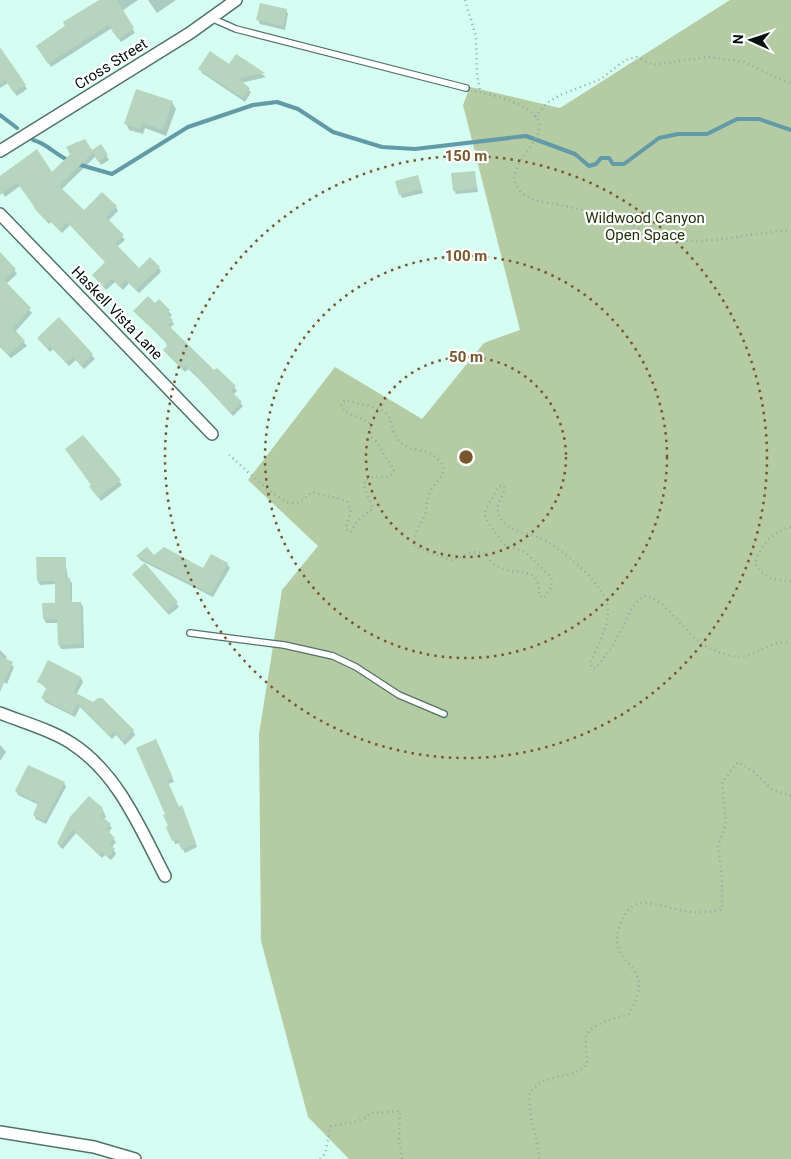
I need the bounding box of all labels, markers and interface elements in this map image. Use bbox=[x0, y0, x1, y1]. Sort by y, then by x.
north arrow bbox=[726, 15, 776, 65]
text: N bbox=[730, 34, 746, 45]
street label: Cross Street bbox=[71, 35, 151, 93]
text: 150 m bbox=[445, 147, 487, 165]
park label: Wildwood Canyon Open Space bbox=[585, 209, 705, 244]
text: 100 m bbox=[445, 247, 487, 265]
street label: Haskell Vista Lane bbox=[68, 262, 166, 364]
text: 50 m bbox=[449, 348, 483, 366]
centre of rings bbox=[457, 448, 475, 466]

